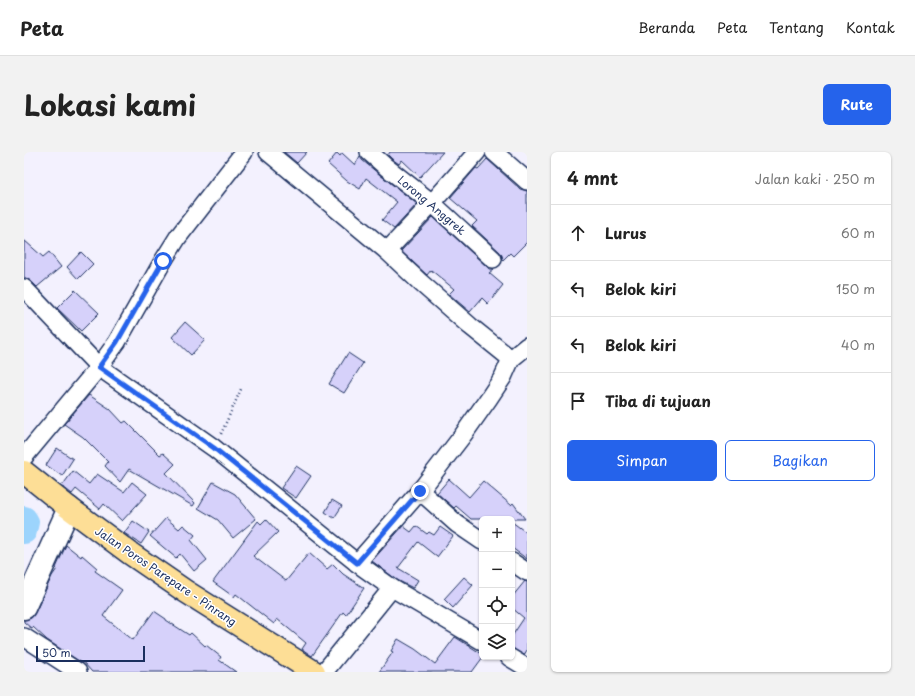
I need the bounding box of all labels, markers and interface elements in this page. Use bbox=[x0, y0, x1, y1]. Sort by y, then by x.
text: Peta bbox=[20, 14, 64, 42]
text: Beranda bbox=[638, 17, 695, 38]
text: Peta bbox=[717, 17, 747, 38]
text: Tentang bbox=[769, 17, 824, 38]
text: Kontak bbox=[846, 17, 895, 38]
text: Lokasi kami bbox=[24, 83, 196, 126]
button: Rute bbox=[823, 84, 891, 125]
text: 4 mnt bbox=[567, 165, 618, 191]
text: Jalan kaki · 250 m bbox=[755, 169, 875, 188]
street label: Lorong Anggrek bbox=[394, 171, 470, 239]
text: Lurus bbox=[605, 221, 646, 244]
icon: ahead bbox=[567, 222, 589, 244]
text: 60 m bbox=[841, 223, 875, 242]
route start bbox=[154, 252, 172, 270]
text: Belok kiri bbox=[605, 277, 676, 300]
icon: left bbox=[567, 278, 589, 300]
text: 150 m bbox=[836, 279, 875, 298]
text: Belok kiri bbox=[605, 333, 676, 356]
icon: left bbox=[567, 334, 589, 356]
text: 40 m bbox=[841, 335, 875, 354]
text: Tiba di tujuan bbox=[605, 389, 711, 412]
icon: arrive bbox=[567, 390, 589, 412]
button: Simpan bbox=[567, 440, 717, 481]
button: Bagikan bbox=[725, 440, 875, 481]
route end bbox=[411, 482, 429, 500]
map controls bbox=[479, 516, 515, 660]
button: + bbox=[479, 516, 515, 552]
street label: Jalan Poros Parepare - Pinrang bbox=[92, 522, 240, 630]
button: − bbox=[479, 552, 515, 588]
button: locate bbox=[479, 588, 515, 624]
button: layers bbox=[479, 624, 515, 660]
scale bar bbox=[36, 644, 145, 663]
text: 50 m bbox=[42, 644, 71, 661]

